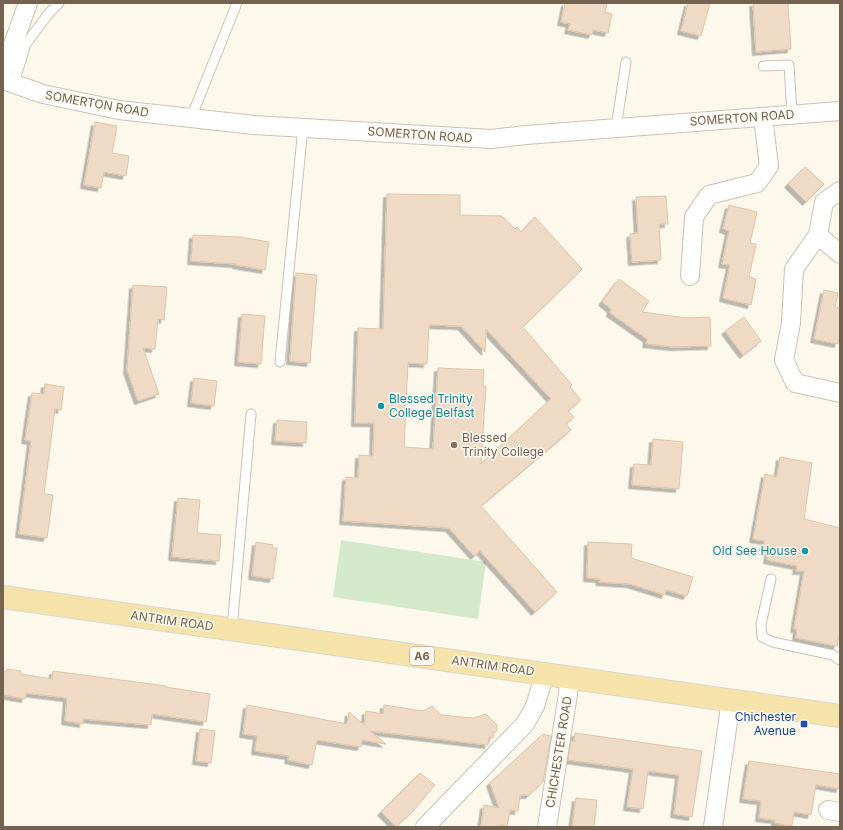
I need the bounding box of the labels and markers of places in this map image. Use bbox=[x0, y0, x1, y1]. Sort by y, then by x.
place label: Blessed Trinity College Belfast bbox=[389, 391, 475, 420]
marker: Blessed Trinity College Belfast bbox=[376, 401, 386, 411]
place label: Blessed Trinity College bbox=[462, 430, 544, 459]
marker: Blessed Trinity College bbox=[449, 440, 459, 450]
place label: Old See House bbox=[713, 543, 797, 558]
marker: Old See House bbox=[800, 546, 810, 556]
place label: Chichester Avenue bbox=[735, 709, 796, 738]
marker: Chichester Avenue bbox=[799, 719, 809, 729]

